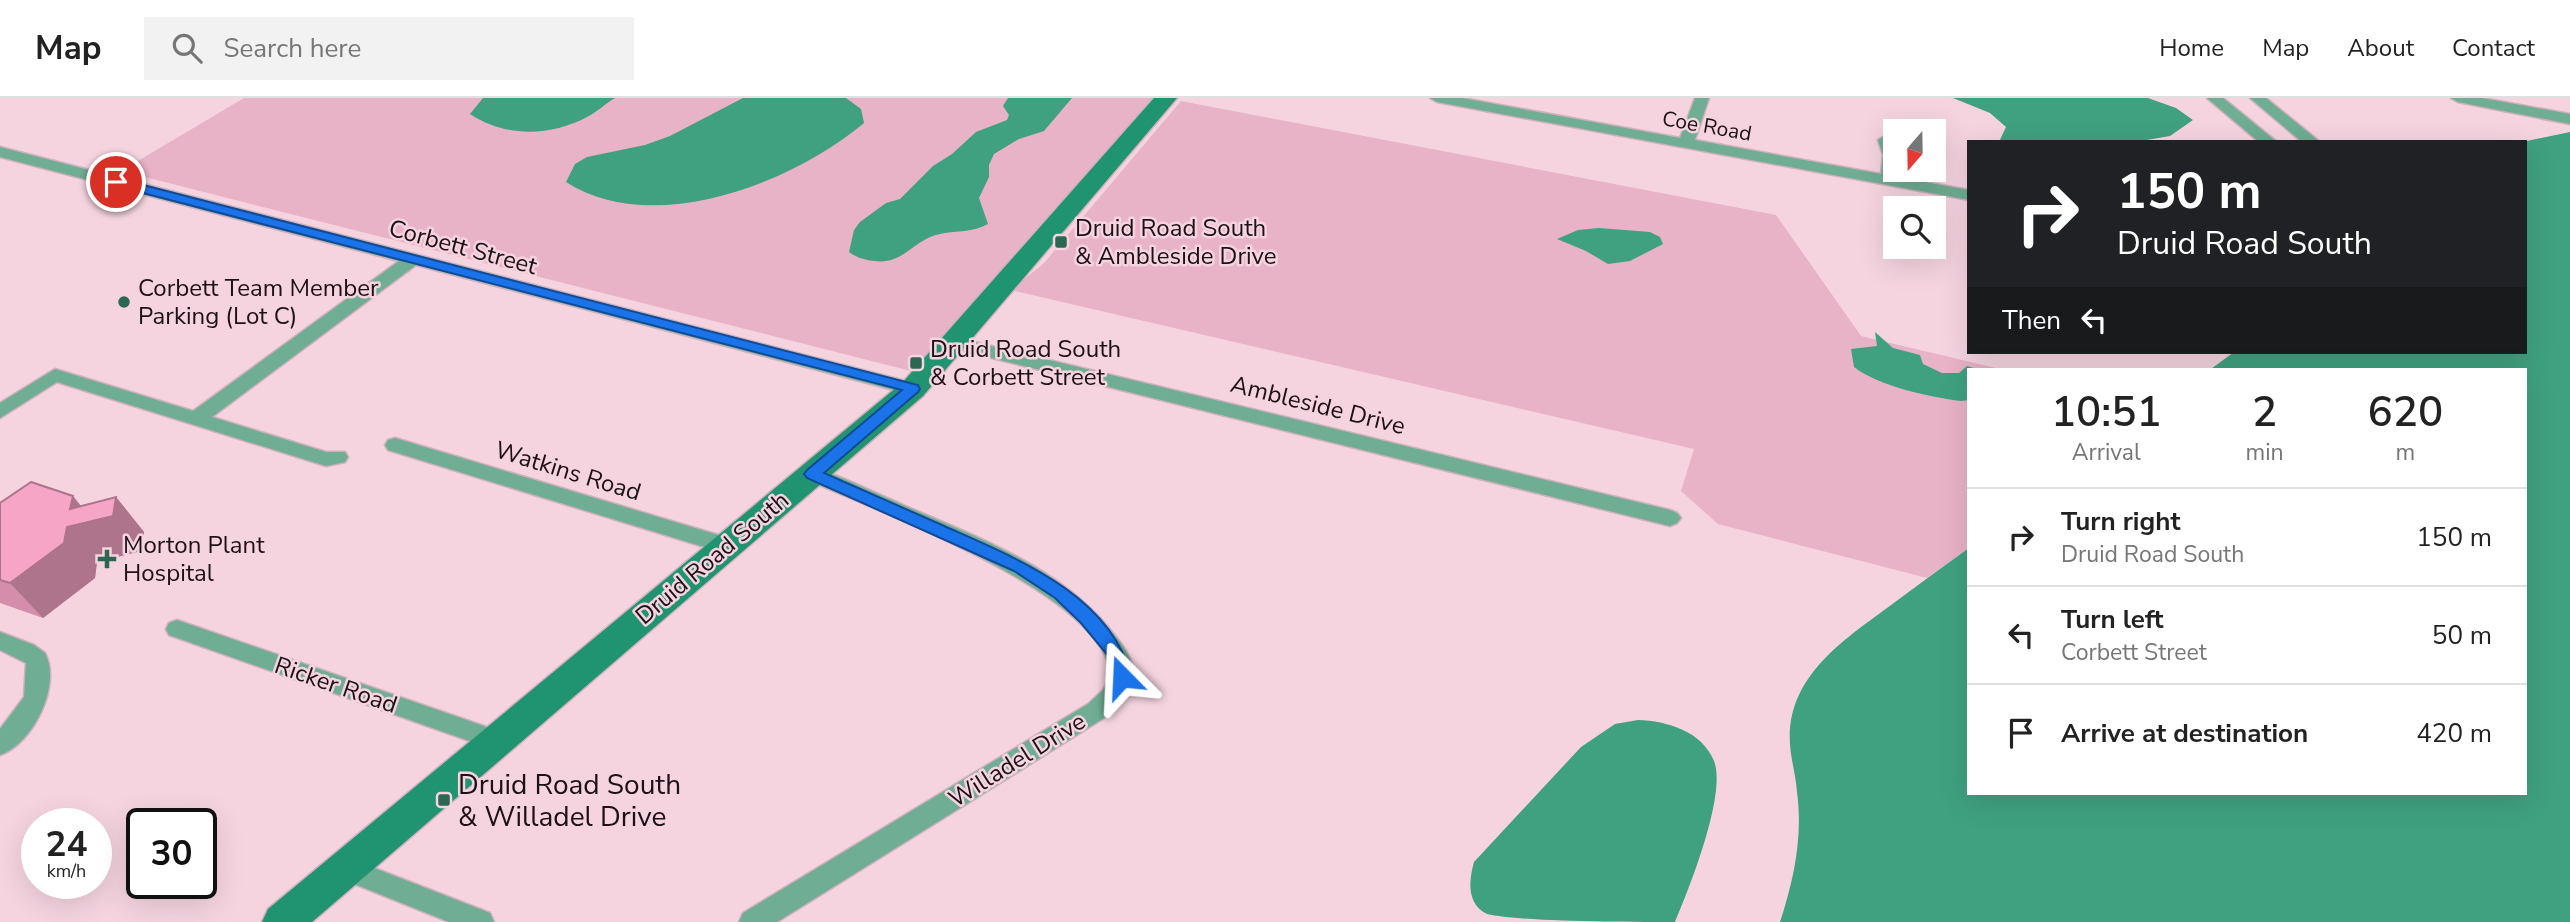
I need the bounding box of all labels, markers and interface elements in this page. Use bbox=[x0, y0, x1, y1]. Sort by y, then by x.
search box bbox=[144, 17, 634, 80]
text: Map bbox=[35, 26, 102, 71]
icon: search bbox=[168, 29, 206, 67]
text: Search here bbox=[224, 31, 361, 66]
text: Home bbox=[2159, 32, 2224, 64]
text: Map bbox=[2262, 32, 2309, 64]
text: About bbox=[2347, 32, 2414, 64]
text: Contact bbox=[2452, 32, 2535, 64]
street label: Coe Road bbox=[1660, 104, 1754, 148]
north arrow bbox=[1883, 119, 1946, 182]
map controls bbox=[1883, 119, 1946, 259]
pin bbox=[86, 152, 146, 212]
text: 150 m bbox=[2117, 158, 2261, 225]
icon: arrive bbox=[97, 163, 135, 201]
icon: right bbox=[2002, 168, 2093, 259]
button: search bbox=[1883, 196, 1946, 259]
street label: Corbett Street bbox=[385, 212, 541, 282]
place label: Druid Road South & Ambleside Drive bbox=[1075, 212, 1277, 272]
text: Druid Road South bbox=[2117, 222, 2372, 265]
marker: Druid Road South & Ambleside Drive bbox=[1053, 234, 1069, 250]
place label: Corbett Team Member Parking (Lot C) bbox=[138, 272, 379, 332]
marker: Corbett Team Member Parking (Lot C) bbox=[116, 294, 132, 310]
icon: left bbox=[2075, 301, 2113, 339]
text: Then bbox=[2002, 303, 2061, 338]
place label: Druid Road South & Corbett Street bbox=[930, 333, 1121, 393]
marker: Druid Road South & Corbett Street bbox=[908, 355, 924, 371]
street label: Ambleside Drive bbox=[1227, 368, 1409, 442]
text: 10:51 bbox=[2051, 384, 2162, 441]
text: 2 bbox=[2252, 384, 2277, 441]
text: 620 bbox=[2367, 384, 2443, 441]
street label: Watkins Road bbox=[491, 434, 645, 508]
text: Arrival bbox=[2072, 437, 2141, 468]
text: min bbox=[2246, 437, 2284, 468]
text: m bbox=[2395, 437, 2415, 468]
street label: Druid Road South bbox=[628, 484, 796, 632]
text: Turn right bbox=[2061, 504, 2180, 539]
icon: right bbox=[2002, 518, 2040, 556]
text: 150 m bbox=[2416, 520, 2492, 555]
place label: Morton Plant Hospital bbox=[123, 529, 265, 589]
text: Druid Road South bbox=[2061, 539, 2244, 570]
marker: Morton Plant Hospital bbox=[97, 549, 117, 569]
text: Turn left bbox=[2061, 602, 2164, 637]
icon: left bbox=[2002, 616, 2040, 654]
text: 50 m bbox=[2432, 618, 2492, 653]
text: Corbett Street bbox=[2061, 637, 2207, 668]
position arrow bbox=[1085, 640, 1159, 714]
street label: Ricker Road bbox=[270, 649, 402, 721]
street label: Willadel Drive bbox=[942, 705, 1092, 815]
icon: arrive bbox=[2002, 714, 2040, 752]
text: Arrive at destination bbox=[2061, 716, 2308, 751]
text: 420 m bbox=[2416, 716, 2492, 751]
place label: Druid Road South & Willadel Drive bbox=[458, 766, 681, 836]
marker: Druid Road South & Willadel Drive bbox=[436, 792, 452, 808]
speed limit sign: 30 bbox=[126, 808, 217, 899]
text: 24 bbox=[45, 821, 88, 868]
text: km/h bbox=[47, 859, 86, 883]

